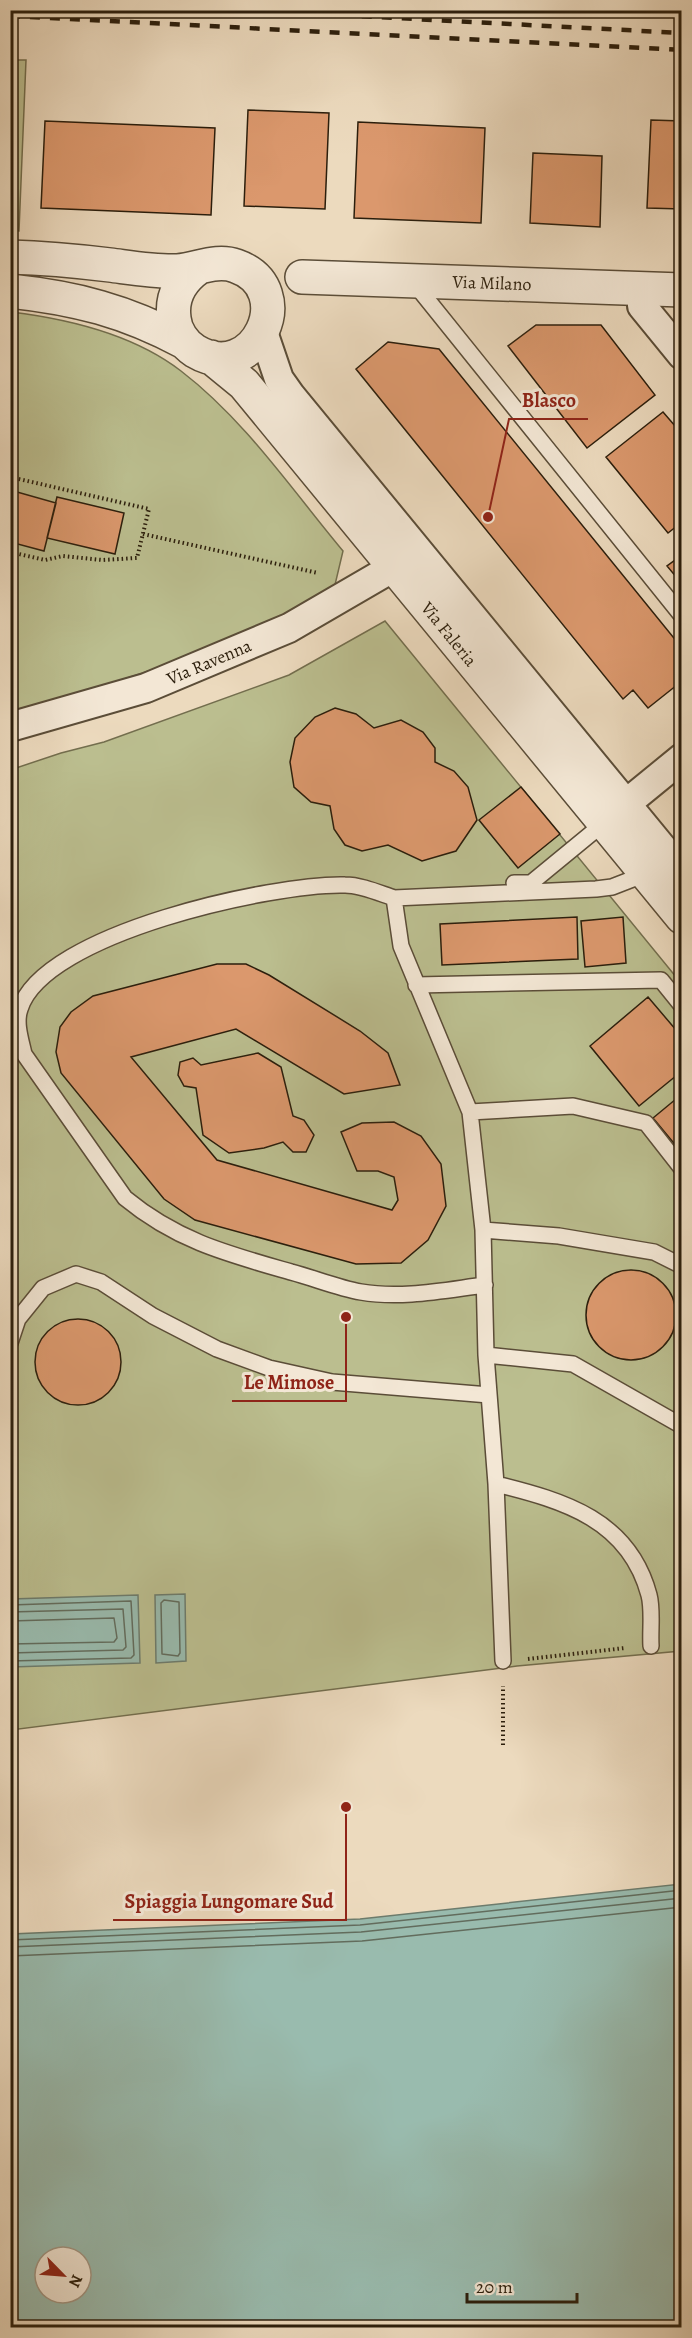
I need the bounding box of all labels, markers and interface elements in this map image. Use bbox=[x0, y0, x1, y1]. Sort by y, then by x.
street label: Via Milano bbox=[451, 270, 532, 296]
callout: Blasco bbox=[509, 381, 588, 419]
text: Blasco bbox=[522, 387, 576, 414]
street label: Via Faleria bbox=[415, 596, 483, 672]
street label: Via Ravenna bbox=[162, 633, 256, 691]
callout: Le Mimose bbox=[232, 1363, 346, 1401]
text: Le Mimose bbox=[244, 1369, 334, 1396]
callout: Spiaggia Lungomare Sud bbox=[113, 1882, 346, 1920]
text: Spiaggia Lungomare Sud bbox=[124, 1888, 334, 1915]
north arrow bbox=[33, 2245, 93, 2305]
scale bar bbox=[467, 2266, 576, 2304]
text: N bbox=[63, 2271, 88, 2291]
text: 20 m bbox=[476, 2275, 513, 2299]

